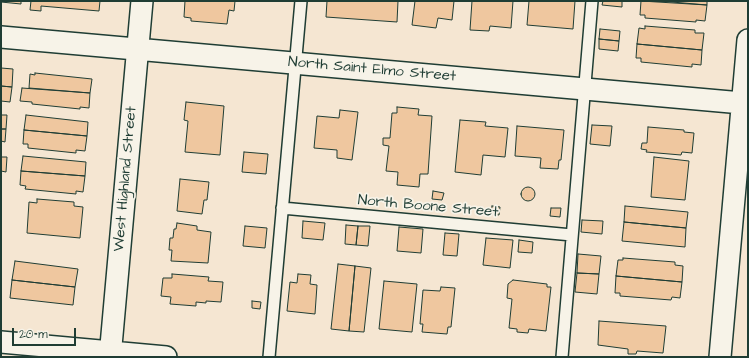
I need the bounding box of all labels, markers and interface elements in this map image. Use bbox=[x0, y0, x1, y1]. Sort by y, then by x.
street label: North Saint Elmo Street bbox=[287, 54, 457, 86]
street label: West Highland Street bbox=[111, 106, 141, 252]
street label: North Boone Street bbox=[357, 192, 499, 222]
scale bar bbox=[14, 320, 78, 346]
text: 20 m bbox=[19, 326, 48, 343]

